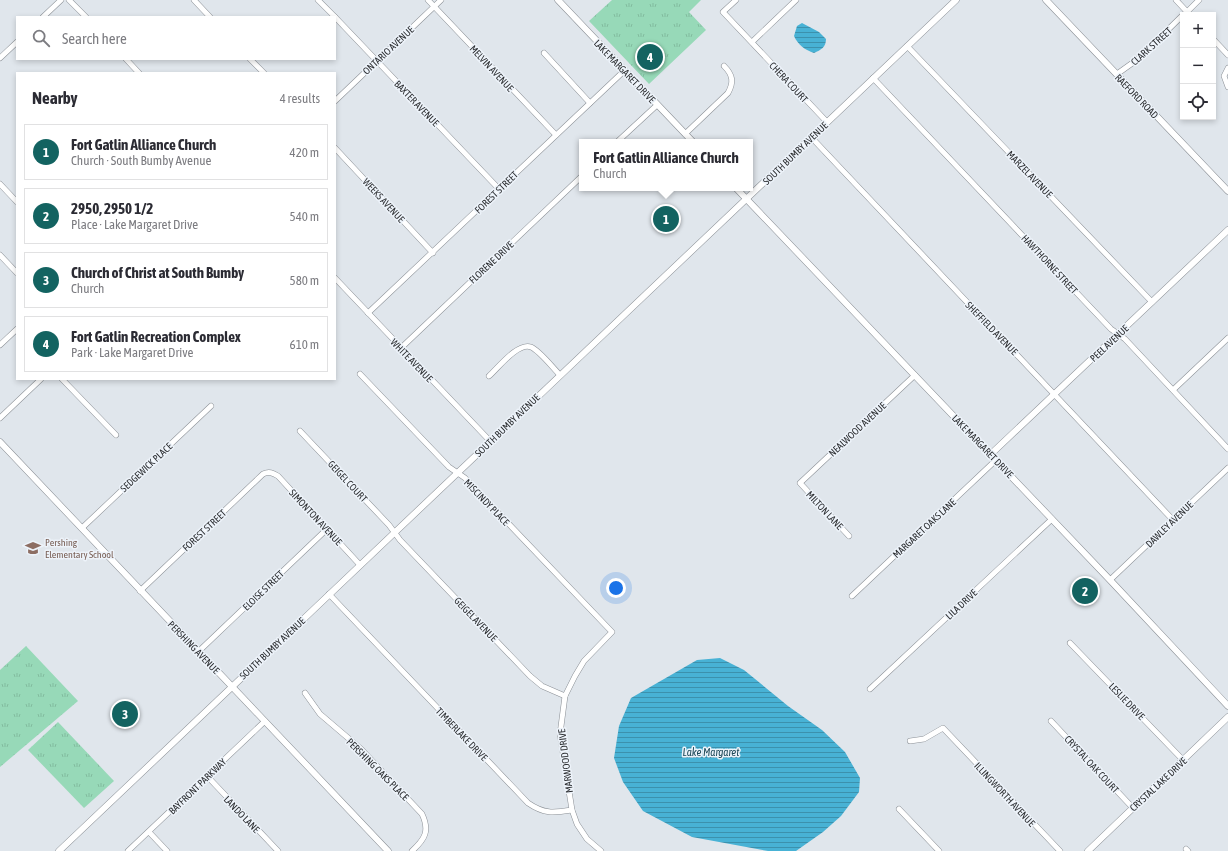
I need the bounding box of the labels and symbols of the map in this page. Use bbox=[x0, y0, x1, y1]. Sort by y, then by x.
street label: ONTARIO AVENUE bbox=[361, 24, 417, 77]
street label: CLARK STREET bbox=[1129, 25, 1174, 68]
street label: LAKE MARGARET DRIVE bbox=[592, 38, 658, 106]
pin: 4 bbox=[637, 42, 663, 72]
street label: MELVIN AVENUE bbox=[468, 43, 516, 94]
street label: CHERA COURT bbox=[767, 60, 811, 105]
street label: RAEFORD ROAD bbox=[1113, 72, 1161, 121]
street label: BAXTER AVENUE bbox=[392, 78, 442, 129]
street label: SOUTH BUMBY AVENUE bbox=[761, 119, 830, 187]
street label: MARZEL AVENUE bbox=[1005, 149, 1055, 200]
street label: FOREST STREET bbox=[473, 169, 521, 216]
street label: WEEKS AVENUE bbox=[360, 176, 407, 225]
pin: 1 bbox=[653, 204, 679, 234]
street label: HAWTHORNE STREET bbox=[1019, 232, 1080, 297]
street label: FLORENE DRIVE bbox=[467, 239, 516, 286]
street label: SHEFFIELD AVENUE bbox=[963, 299, 1020, 358]
street label: PEEL AVENUE bbox=[1088, 322, 1131, 364]
street label: WHITE AVENUE bbox=[388, 337, 435, 385]
street label: SOUTH BUMBY AVENUE bbox=[473, 391, 542, 459]
street label: NEALWOOD AVENUE bbox=[826, 400, 889, 459]
street label: LAKE MARGARET DRIVE bbox=[950, 413, 1016, 481]
street label: SEDGEWICK PLACE bbox=[118, 440, 175, 494]
street label: GEIGEL COURT bbox=[326, 458, 370, 505]
street label: MISCINDY PLACE bbox=[462, 477, 512, 528]
street label: SIMONTON AVENUE bbox=[287, 487, 345, 548]
street label: MILTON LANE bbox=[804, 489, 846, 532]
street label: MARGARET OAKS LANE bbox=[891, 496, 959, 560]
street label: DAWLEY AVENUE bbox=[1143, 499, 1196, 550]
street label: FOREST STREET bbox=[180, 507, 229, 553]
place label: Pershing Elementary School bbox=[45, 537, 114, 560]
school or university icon: Pershing Elementary School bbox=[24, 539, 42, 557]
street label: ELOISE STREET bbox=[241, 568, 287, 613]
pin: 2 bbox=[1072, 576, 1098, 606]
your location bbox=[606, 578, 626, 598]
street label: LILA DRIVE bbox=[943, 587, 980, 622]
street label: GEIGEL AVENUE bbox=[452, 595, 500, 644]
street label: SOUTH BUMBY AVENUE bbox=[237, 615, 308, 681]
street label: PERSHING AVENUE bbox=[166, 619, 222, 677]
street label: LESLIE DRIVE bbox=[1106, 681, 1147, 722]
pin: 3 bbox=[112, 699, 138, 729]
street label: TIMBERLAKE DRIVE bbox=[434, 706, 490, 764]
street label: MARWOOD DRIVE bbox=[556, 727, 575, 794]
street label: CRYSTAL OAK COURT bbox=[1062, 733, 1122, 796]
street label: PERSHING OAKS PLACE bbox=[344, 736, 411, 803]
water label: Lake Margaret bbox=[682, 746, 740, 758]
street label: CRYSTAL LAKE DRIVE bbox=[1128, 755, 1190, 814]
street label: BAYFRONT PARKWAY bbox=[166, 756, 229, 816]
street label: ILLINGWORTH AVENUE bbox=[972, 760, 1038, 829]
street label: LANDO LANE bbox=[222, 794, 262, 835]

